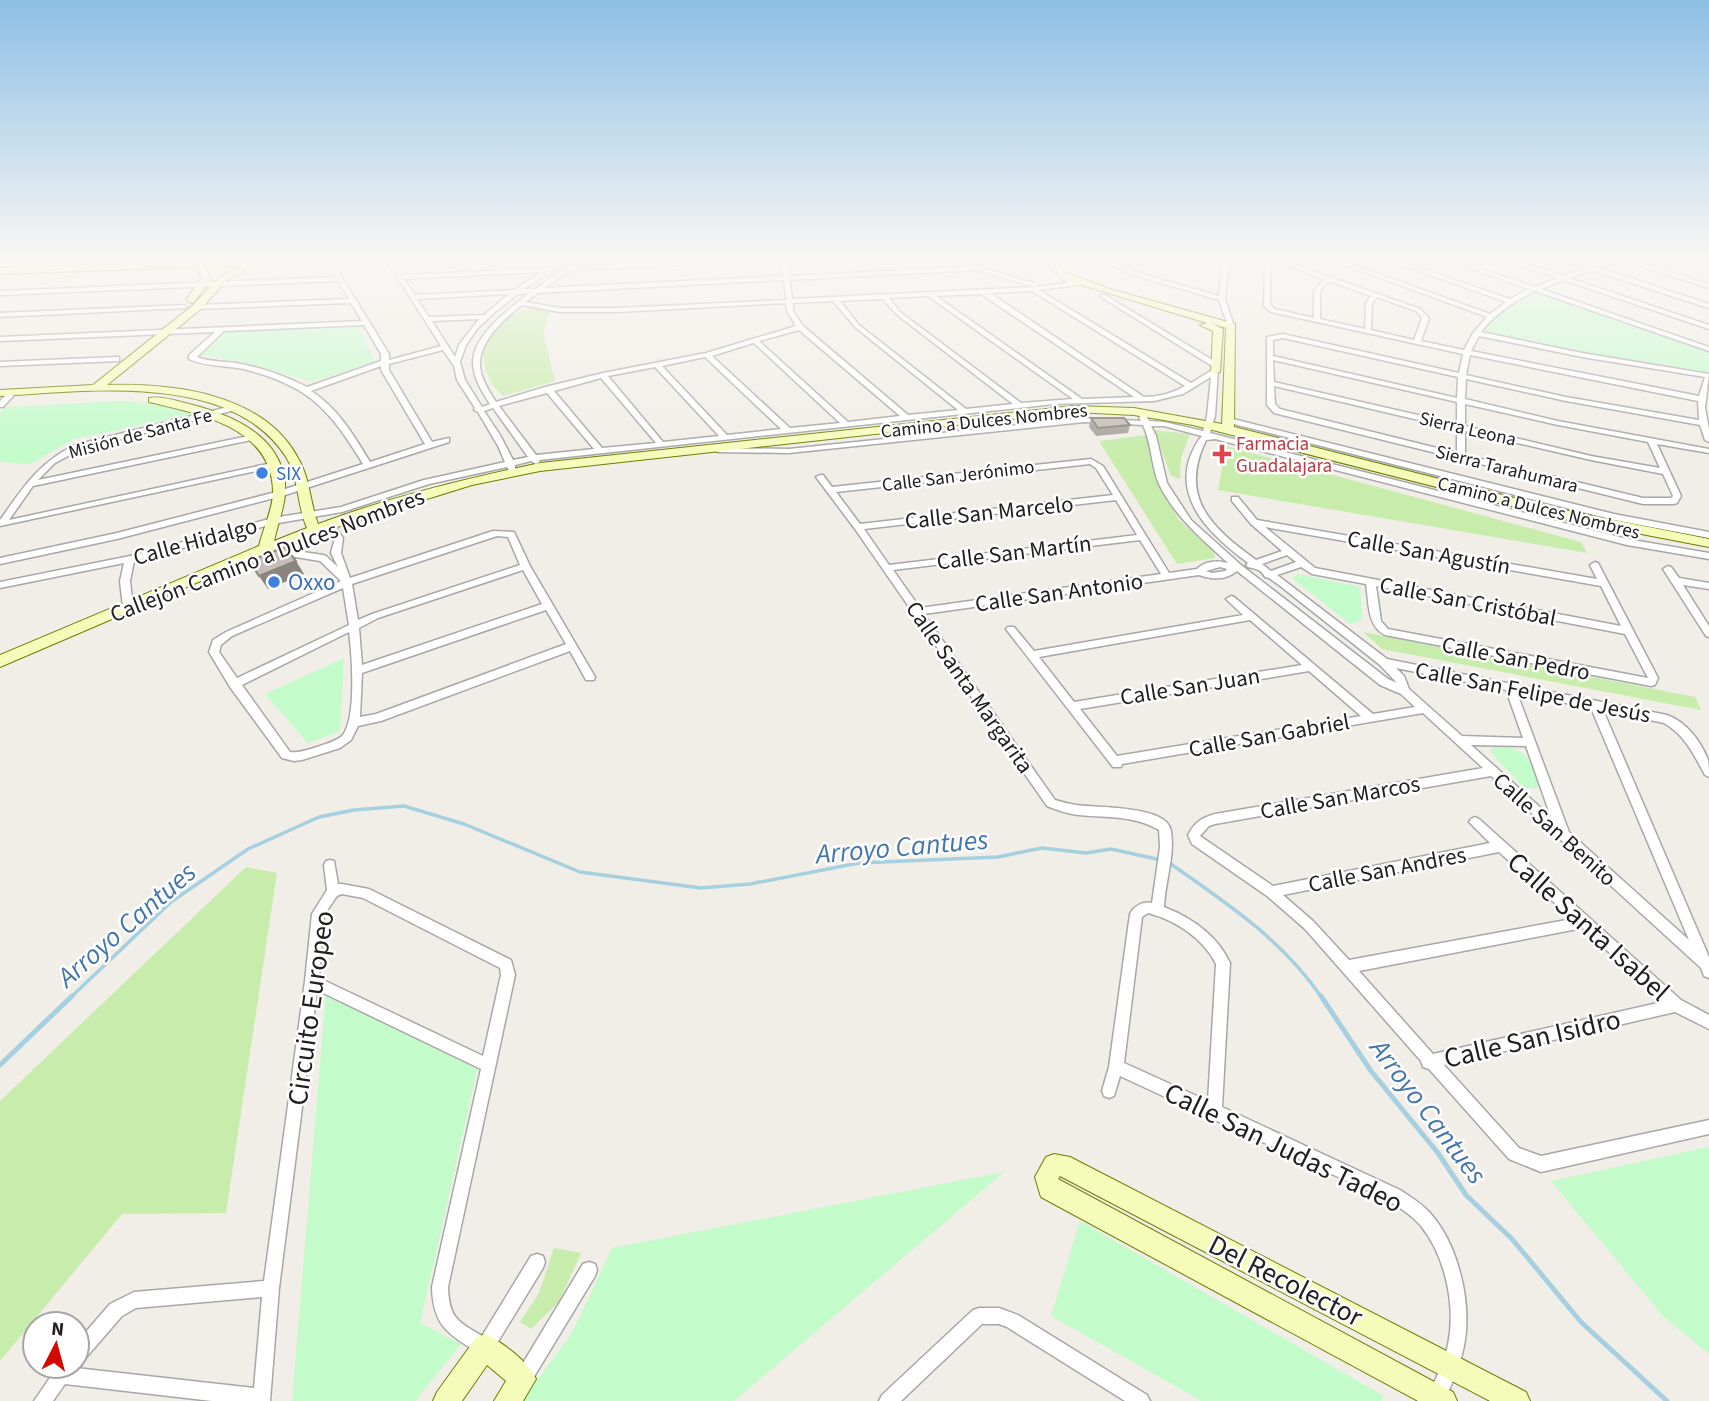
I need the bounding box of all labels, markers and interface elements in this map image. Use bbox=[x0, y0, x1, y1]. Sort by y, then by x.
street label: Camino a Dulces Nombres bbox=[879, 397, 1089, 446]
street label: Misión de Santa Fe bbox=[66, 402, 215, 467]
street label: Sierra Leona bbox=[1416, 405, 1519, 454]
place label: Farmacia Guadalajara bbox=[1236, 431, 1332, 480]
street label: Sierra Tarahumara bbox=[1432, 439, 1581, 500]
marker: Farmacia Guadalajara bbox=[1214, 446, 1230, 462]
street label: Calle San Jerónimo bbox=[880, 454, 1036, 499]
place label: SIX bbox=[276, 461, 301, 488]
marker: SIX bbox=[254, 465, 270, 481]
street label: Camino a Dulces Nombres bbox=[1435, 470, 1643, 547]
street label: Callejón Camino a Dulces Nombres bbox=[105, 480, 429, 631]
street label: Calle San Marcelo bbox=[903, 487, 1075, 538]
street label: Calle Hidalgo bbox=[129, 509, 261, 574]
street label: Calle San Agustín bbox=[1345, 522, 1513, 583]
street label: Calle San Martín bbox=[935, 527, 1093, 578]
street label: Calle San Antonio bbox=[973, 564, 1145, 621]
place label: Oxxo bbox=[288, 566, 336, 599]
street label: Calle San Cristóbal bbox=[1377, 568, 1559, 635]
marker: Oxxo bbox=[266, 574, 282, 590]
street label: Calle Santa Margarita bbox=[898, 594, 1042, 780]
street label: Calle San Pedro bbox=[1439, 628, 1593, 689]
street label: Calle San Felipe de Jesús bbox=[1412, 653, 1653, 732]
street label: Calle San Juan bbox=[1118, 659, 1262, 714]
street label: Calle San Gabriel bbox=[1186, 705, 1352, 766]
street label: Calle San Benito bbox=[1485, 765, 1624, 894]
street label: Calle San Marcos bbox=[1258, 767, 1423, 828]
water label: Arroyo Cantues bbox=[812, 820, 990, 875]
street label: Calle San Andres bbox=[1305, 838, 1469, 901]
street label: Calle Santa Isabel bbox=[1498, 843, 1678, 1011]
water label: Arroyo Cantues bbox=[47, 853, 205, 998]
street label: Circuito Europeo bbox=[278, 908, 344, 1108]
street label: Calle San Isidro bbox=[1440, 999, 1624, 1079]
water label: Arroyo Cantues bbox=[1359, 1029, 1496, 1193]
street label: Calle San Judas Tadeo bbox=[1157, 1073, 1410, 1223]
street label: Del Recolector bbox=[1202, 1225, 1370, 1337]
north arrow bbox=[21, 1310, 91, 1380]
text: N bbox=[50, 1315, 65, 1344]

